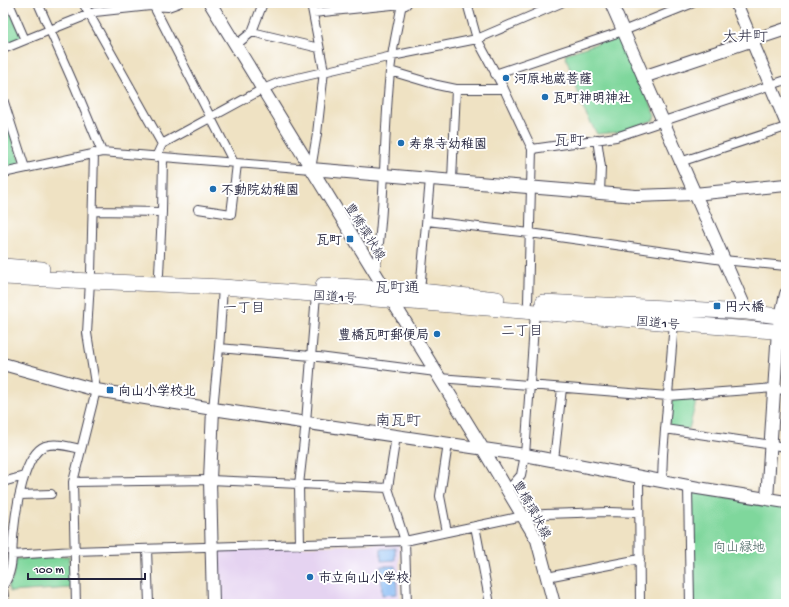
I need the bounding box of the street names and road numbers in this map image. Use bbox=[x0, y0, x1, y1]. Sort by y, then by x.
street label: 豊橋環状線 bbox=[340, 200, 389, 265]
street label: 国道1号 bbox=[312, 288, 357, 308]
street label: 国道1号 bbox=[635, 314, 681, 334]
street label: 豊橋環状線 bbox=[508, 478, 554, 543]

